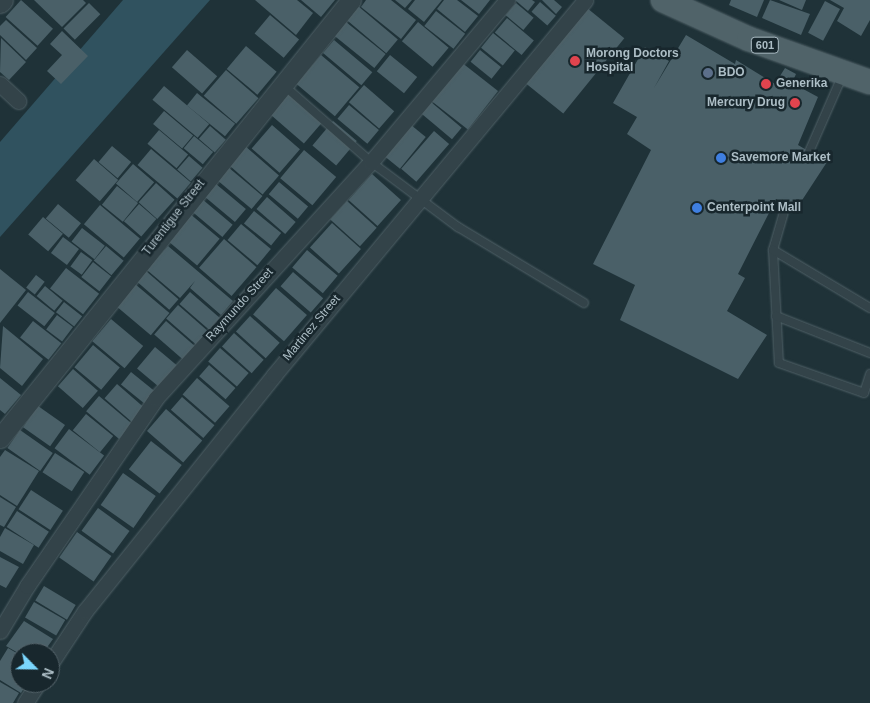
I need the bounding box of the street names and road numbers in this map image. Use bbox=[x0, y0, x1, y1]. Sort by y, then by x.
road number: 601 bbox=[750, 36, 780, 54]
street label: Turentigue Street bbox=[140, 177, 208, 259]
street label: Raymundo Street bbox=[203, 265, 277, 345]
street label: Martinez Street bbox=[280, 292, 344, 364]

